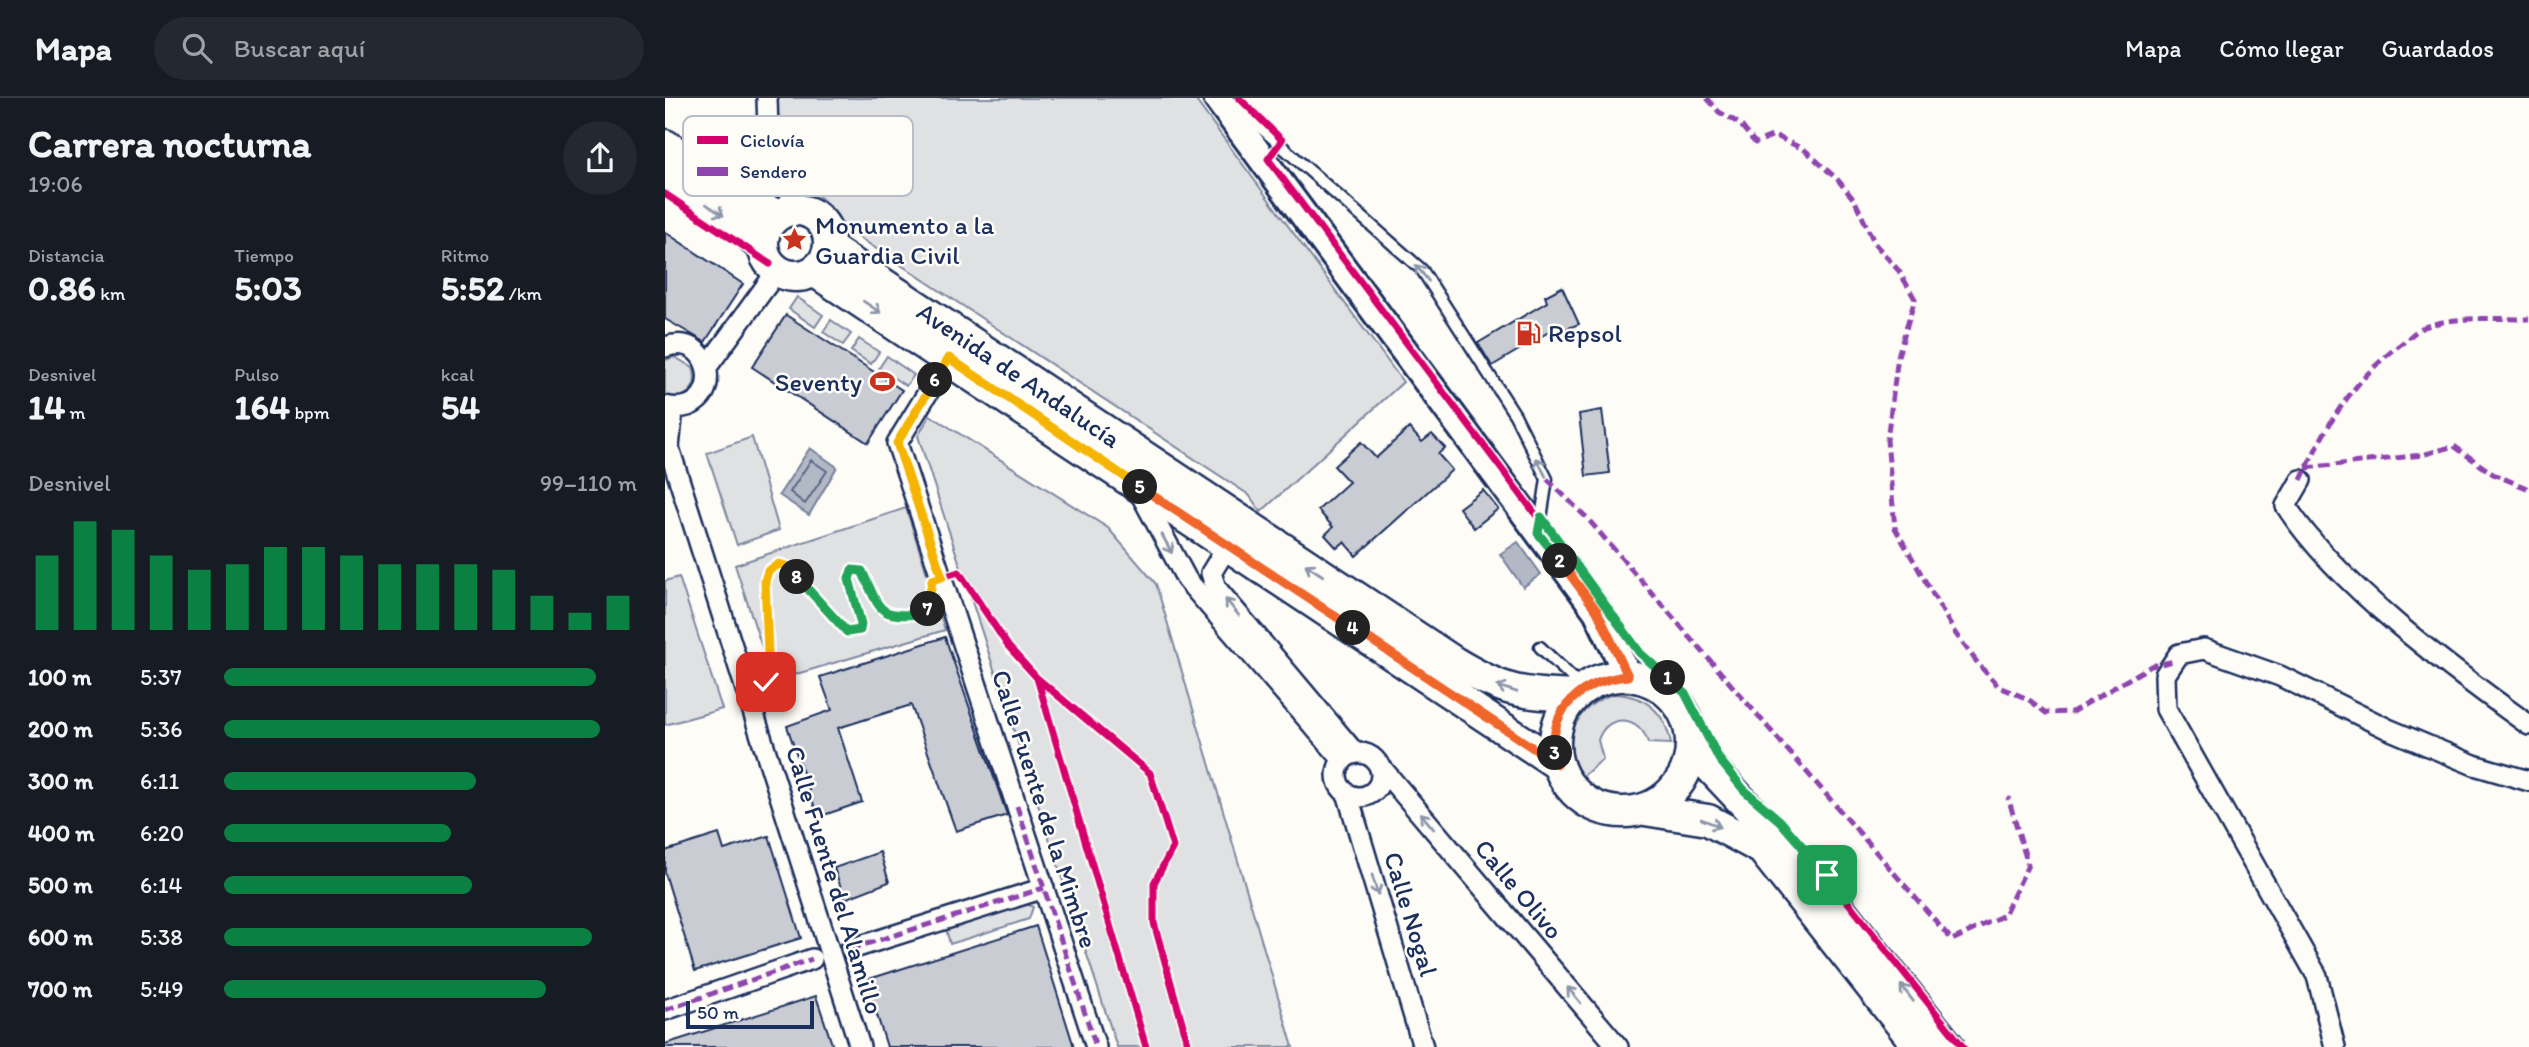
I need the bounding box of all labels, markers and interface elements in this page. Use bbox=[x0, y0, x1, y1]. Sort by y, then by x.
search box bbox=[154, 17, 644, 80]
text: Mapa bbox=[35, 29, 112, 68]
icon: search bbox=[178, 29, 216, 67]
text: Buscar aquí bbox=[234, 32, 365, 64]
text: Mapa bbox=[2125, 34, 2181, 63]
text: Cómo llegar bbox=[2219, 34, 2344, 63]
text: Guardados bbox=[2382, 34, 2494, 63]
legend bbox=[683, 116, 913, 196]
text: Carrera nocturna bbox=[28, 121, 311, 167]
button: share bbox=[563, 121, 637, 195]
text: Ciclovía bbox=[740, 129, 805, 152]
text: Sendero bbox=[740, 160, 807, 183]
text: 19:06 bbox=[28, 170, 83, 198]
one-way arrow bbox=[705, 202, 724, 217]
place label: Monumento a la Guardia Civil bbox=[815, 209, 995, 271]
place icon: Monumento a la Guardia Civil bbox=[781, 226, 809, 254]
text: Distancia bbox=[28, 244, 105, 267]
text: Tiempo bbox=[234, 244, 294, 267]
text: Ritmo bbox=[441, 244, 489, 267]
one-way arrow bbox=[1414, 265, 1430, 283]
text: 0.86 bbox=[28, 267, 96, 309]
text: 5:03 bbox=[234, 267, 302, 309]
text: 5:52 bbox=[441, 267, 504, 309]
text: km bbox=[96, 282, 125, 305]
text: /km bbox=[504, 282, 542, 305]
street label: Avenida de Andalucía bbox=[911, 295, 1127, 455]
one-way arrow bbox=[862, 300, 881, 314]
place label: Repsol bbox=[1548, 317, 1622, 349]
fuel station icon: Repsol bbox=[1514, 319, 1542, 347]
pin: 6 bbox=[917, 362, 953, 398]
text: Desnivel bbox=[28, 363, 96, 386]
text: Pulso bbox=[234, 363, 279, 386]
text: kcal bbox=[441, 363, 474, 386]
place label: Seventy bbox=[775, 366, 862, 398]
sports icon: Seventy bbox=[868, 368, 896, 396]
text: 6 bbox=[929, 368, 940, 391]
text: 14 bbox=[28, 386, 65, 428]
text: 164 bbox=[234, 386, 290, 428]
text: 54 bbox=[441, 386, 480, 428]
text: m bbox=[65, 401, 86, 424]
text: bpm bbox=[290, 401, 330, 424]
one-way arrow bbox=[1534, 457, 1548, 478]
text: Desnivel bbox=[28, 469, 111, 497]
text: 99–110 m bbox=[540, 469, 637, 497]
pin: 5 bbox=[1123, 470, 1157, 504]
text: 5 bbox=[1135, 475, 1144, 498]
one-way arrow bbox=[1161, 533, 1175, 554]
pin: 2 bbox=[1543, 544, 1577, 578]
text: 2 bbox=[1555, 549, 1565, 572]
pin: 8 bbox=[779, 560, 815, 594]
one-way arrow bbox=[1305, 563, 1324, 578]
text: 8 bbox=[791, 565, 802, 588]
pin: 7 bbox=[911, 592, 945, 626]
text: 7 bbox=[923, 597, 932, 620]
one-way arrow bbox=[1224, 599, 1239, 617]
pin: 4 bbox=[1335, 610, 1371, 646]
text: 4 bbox=[1347, 616, 1358, 639]
pin bbox=[736, 652, 796, 712]
pin: 1 bbox=[1651, 660, 1685, 696]
text: 100 m bbox=[28, 663, 92, 691]
text: 5:37 bbox=[140, 663, 182, 691]
icon: check bbox=[747, 663, 785, 701]
street label: Calle Fuente de la Mimbre bbox=[985, 666, 1105, 952]
text: 1 bbox=[1663, 666, 1672, 689]
one-way arrow bbox=[1496, 682, 1518, 695]
text: 200 m bbox=[28, 715, 93, 743]
text: 5:36 bbox=[140, 715, 182, 743]
pin: 3 bbox=[1537, 736, 1573, 770]
text: 3 bbox=[1549, 741, 1560, 764]
street label: Calle Fuente del Alamillo bbox=[779, 742, 891, 1018]
text: 300 m bbox=[28, 767, 93, 795]
text: 6:11 bbox=[140, 767, 179, 795]
one-way arrow bbox=[1419, 813, 1435, 831]
one-way arrow bbox=[1700, 818, 1721, 831]
text: 400 m bbox=[28, 819, 95, 847]
text: 6:20 bbox=[140, 819, 184, 847]
street label: Calle Olivo bbox=[1468, 832, 1570, 946]
pin bbox=[1797, 845, 1857, 905]
street label: Calle Nogal bbox=[1377, 848, 1445, 980]
icon: arrive bbox=[1808, 856, 1846, 894]
text: 500 m bbox=[28, 871, 93, 899]
text: 6:14 bbox=[140, 871, 182, 899]
one-way arrow bbox=[1369, 874, 1382, 896]
text: 600 m bbox=[28, 923, 93, 951]
text: 5:38 bbox=[140, 923, 183, 951]
text: 700 m bbox=[28, 975, 92, 1003]
text: 5:49 bbox=[140, 975, 184, 1003]
one-way arrow bbox=[1899, 985, 1914, 1003]
one-way arrow bbox=[1566, 986, 1582, 1004]
scale bar bbox=[686, 998, 814, 1030]
text: 50 m bbox=[697, 1001, 739, 1024]

